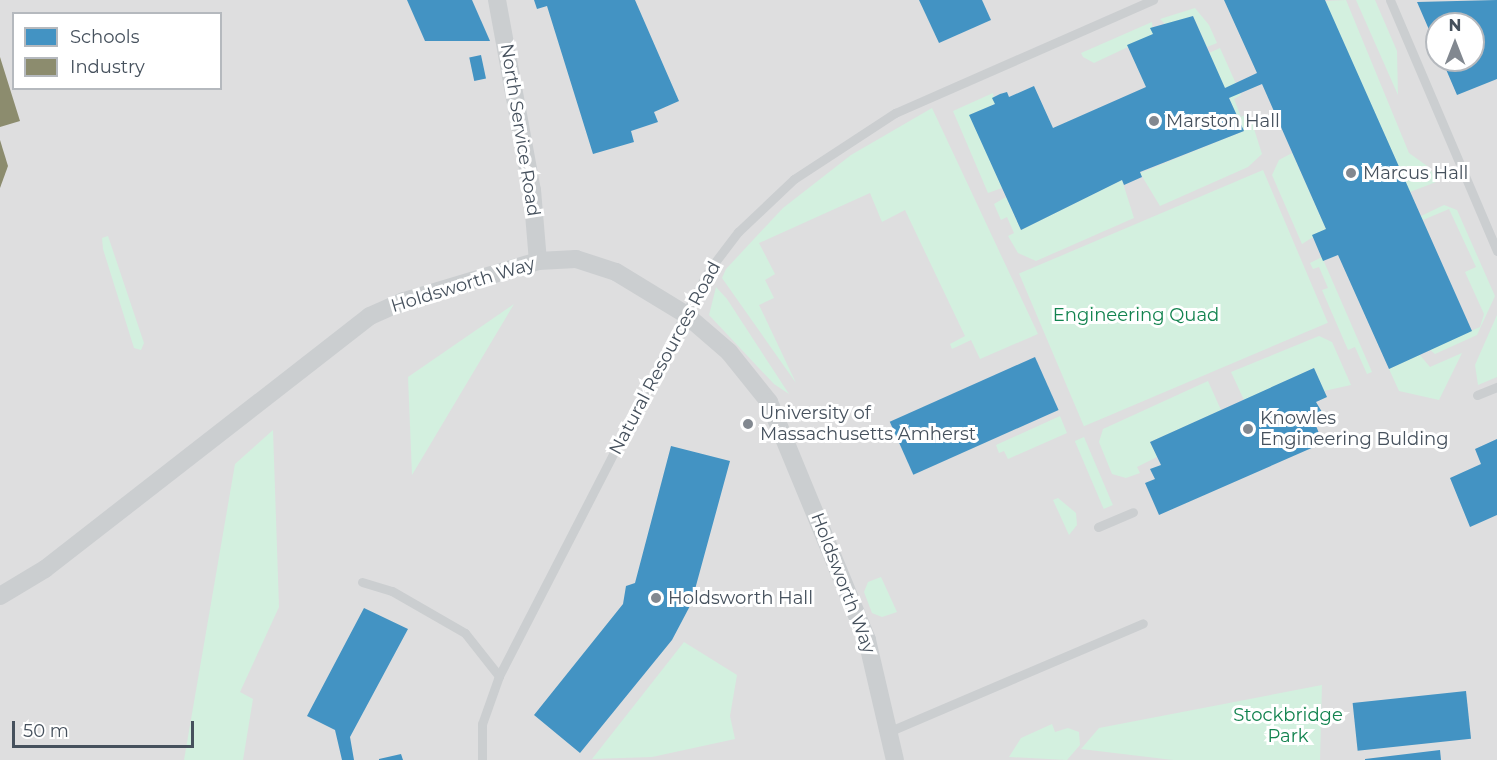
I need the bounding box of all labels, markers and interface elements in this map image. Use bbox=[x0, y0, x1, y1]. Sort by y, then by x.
legend bbox=[12, 12, 222, 90]
north arrow bbox=[1425, 12, 1485, 72]
text: N bbox=[1449, 16, 1461, 35]
text: Schools bbox=[70, 26, 139, 48]
street label: North Service Road bbox=[496, 42, 544, 218]
text: Industry bbox=[70, 56, 145, 78]
place label: Marston Hall bbox=[1166, 110, 1280, 132]
marker: Marston Hall bbox=[1147, 114, 1161, 128]
place label: Marcus Hall bbox=[1363, 162, 1468, 184]
marker: Marcus Hall bbox=[1344, 166, 1358, 180]
street label: Holdsworth Way bbox=[389, 253, 537, 317]
street label: Natural Resources Road bbox=[605, 258, 725, 458]
park label: Engineering Quad bbox=[1053, 304, 1219, 326]
place label: University of Massachusetts Amherst bbox=[760, 403, 976, 446]
place label: Knowles Engineering Bulding bbox=[1260, 408, 1448, 450]
marker: University of Massachusetts Amherst bbox=[741, 417, 755, 431]
marker: Knowles Engineering Bulding bbox=[1241, 422, 1255, 436]
street label: Holdsworth Way bbox=[806, 510, 880, 656]
place label: Holdsworth Hall bbox=[668, 587, 813, 609]
marker: Holdsworth Hall bbox=[649, 591, 663, 605]
park label: Stockbridge Park bbox=[1233, 705, 1343, 748]
scale bar bbox=[15, 709, 196, 747]
text: 50 m bbox=[23, 720, 69, 742]

